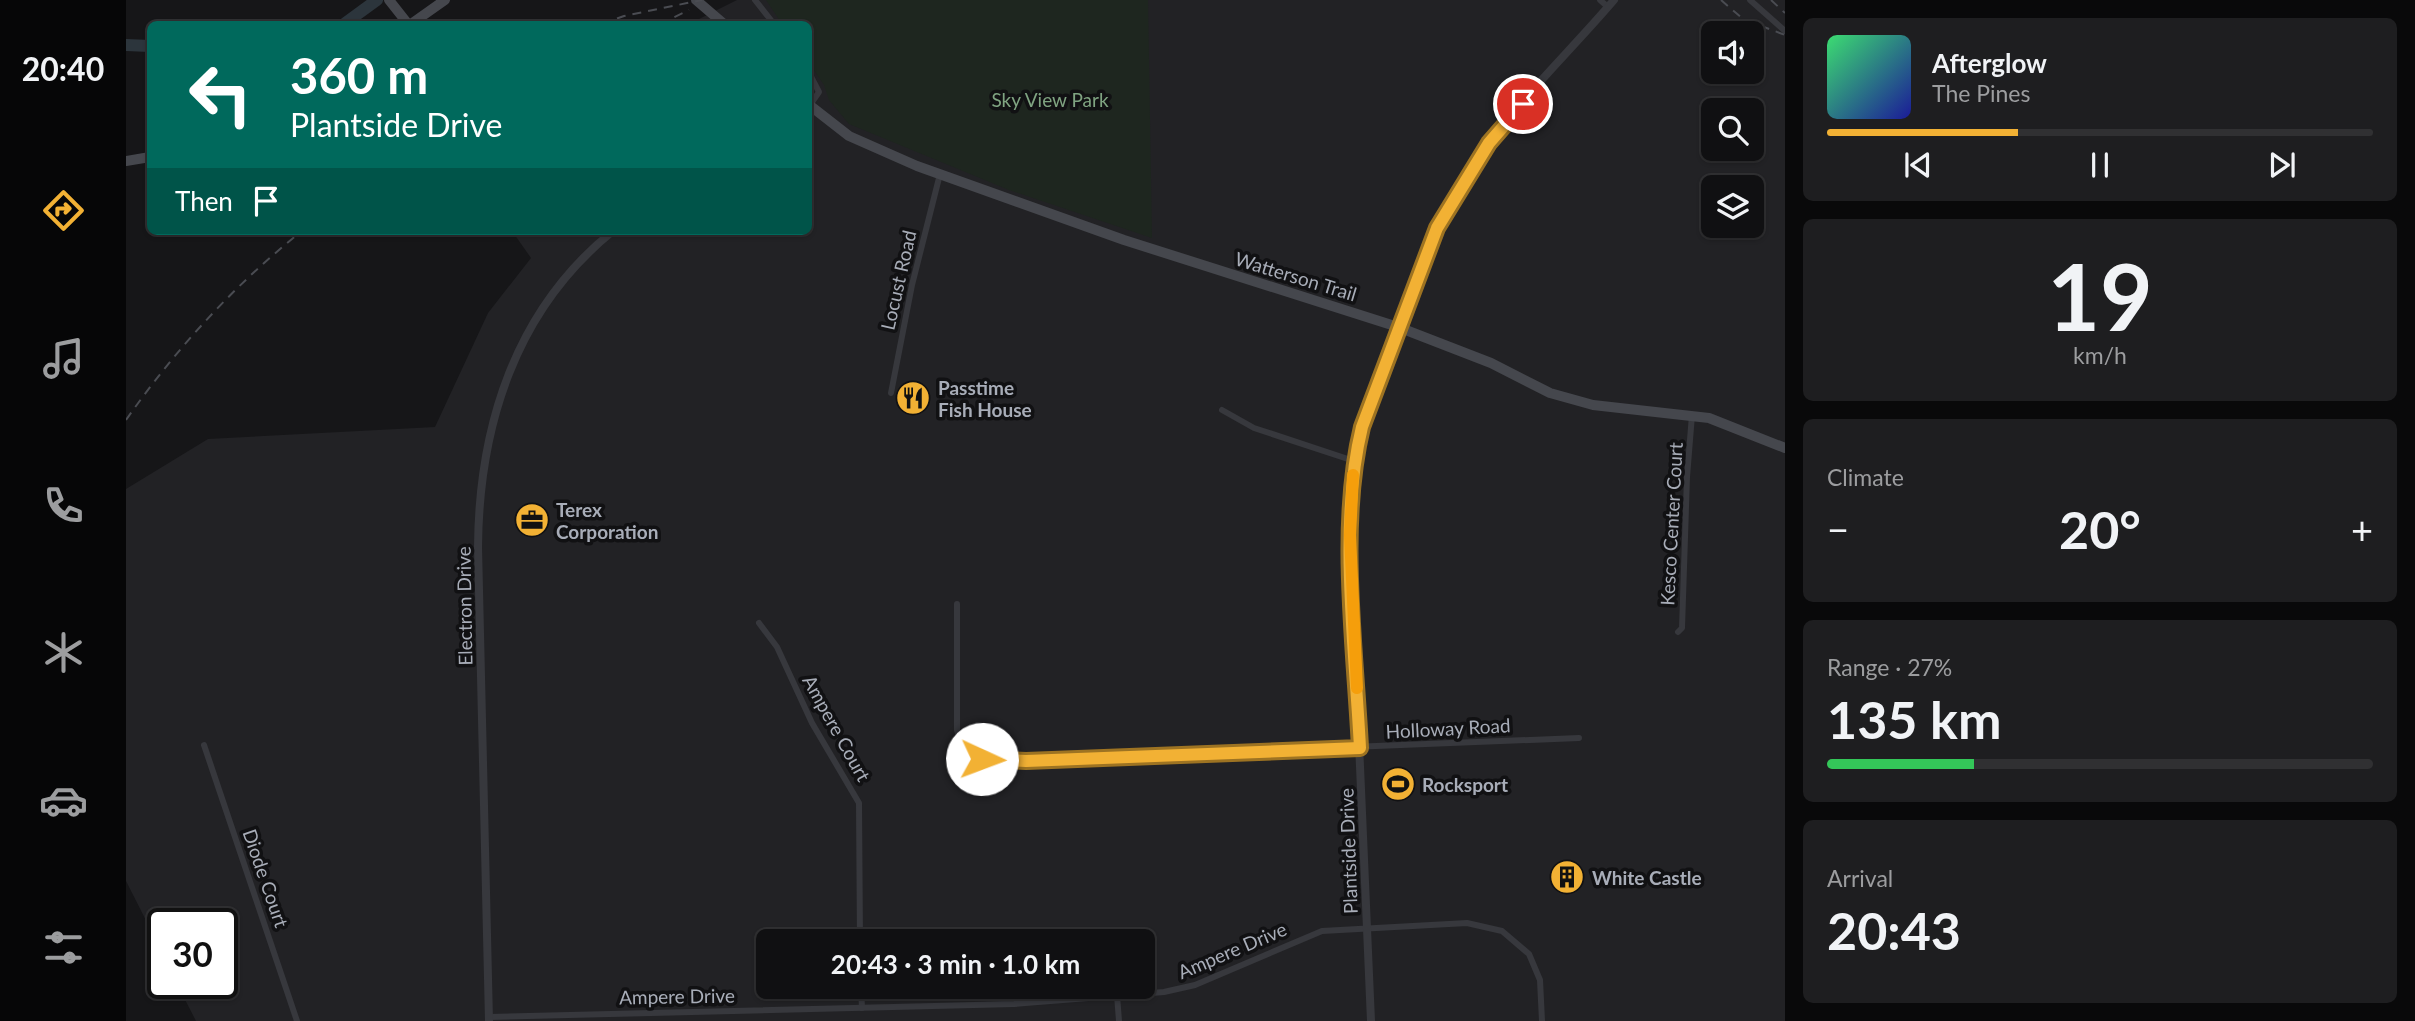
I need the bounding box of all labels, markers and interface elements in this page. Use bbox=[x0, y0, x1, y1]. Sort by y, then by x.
map controls bbox=[1701, 21, 1764, 238]
button: sound bbox=[1701, 21, 1764, 84]
text: 360 m bbox=[290, 46, 428, 104]
text: Afterglow bbox=[1932, 47, 2047, 79]
text: 20:40 bbox=[22, 49, 104, 88]
icon: left bbox=[175, 49, 266, 140]
pin bbox=[1493, 74, 1553, 134]
text: The Pines bbox=[1932, 79, 2030, 107]
icon: arrive bbox=[1504, 85, 1542, 123]
park label: Sky View Park bbox=[991, 88, 1109, 111]
button: search bbox=[1701, 98, 1764, 161]
text: Plantside Drive bbox=[290, 105, 503, 144]
icon: previous bbox=[1899, 146, 1937, 184]
icon: pause bbox=[2081, 146, 2119, 184]
icon: next bbox=[2263, 146, 2301, 184]
button: layers bbox=[1701, 175, 1764, 238]
icon: arrive bbox=[247, 182, 285, 220]
text: Then bbox=[175, 185, 233, 217]
icon: directions bbox=[39, 186, 88, 235]
street label: Locust Road bbox=[875, 228, 921, 332]
text: 19 bbox=[2047, 241, 2153, 350]
street label: Watterson Trail bbox=[1232, 247, 1360, 305]
icon: music bbox=[39, 334, 88, 383]
text: km/h bbox=[2073, 341, 2127, 369]
place label: Passtime Fish House bbox=[938, 376, 1032, 421]
restaurant icon: Passtime Fish House bbox=[894, 379, 932, 417]
street label: Kesco Center Court bbox=[1655, 442, 1687, 606]
text: Climate bbox=[1827, 463, 1904, 491]
icon: phone bbox=[39, 481, 88, 530]
place label: Terex Corporation bbox=[556, 498, 658, 543]
text: 20° bbox=[2059, 498, 2141, 560]
office icon: Terex Corporation bbox=[513, 501, 551, 539]
text: − bbox=[1827, 506, 1849, 552]
text: + bbox=[2351, 506, 2373, 552]
street label: Electron Drive bbox=[451, 546, 477, 666]
icon: climate bbox=[39, 628, 88, 677]
text: Range · 27% bbox=[1827, 653, 1952, 681]
street label: Ampere Court bbox=[798, 671, 876, 785]
text: 135 km bbox=[1827, 688, 2001, 750]
street label: Holloway Road bbox=[1385, 713, 1511, 743]
position arrow bbox=[945, 722, 1019, 796]
sports icon: Rocksport bbox=[1379, 765, 1417, 803]
place label: Rocksport bbox=[1422, 773, 1508, 796]
icon: car bbox=[39, 776, 88, 825]
street label: Plantside Drive bbox=[1334, 788, 1362, 914]
street label: Diode Court bbox=[238, 826, 294, 930]
building icon: White Castle bbox=[1548, 858, 1586, 896]
text: Arrival bbox=[1827, 864, 1893, 892]
place label: White Castle bbox=[1592, 866, 1702, 889]
text: 20:43 bbox=[1827, 899, 1961, 961]
speed limit sign: 30 bbox=[147, 908, 238, 999]
street label: Ampere Drive bbox=[1174, 917, 1290, 983]
icon: filters bbox=[39, 923, 88, 972]
text: 20:43 · 3 min · 1.0 km bbox=[831, 948, 1080, 980]
street label: Ampere Drive bbox=[619, 983, 735, 1009]

